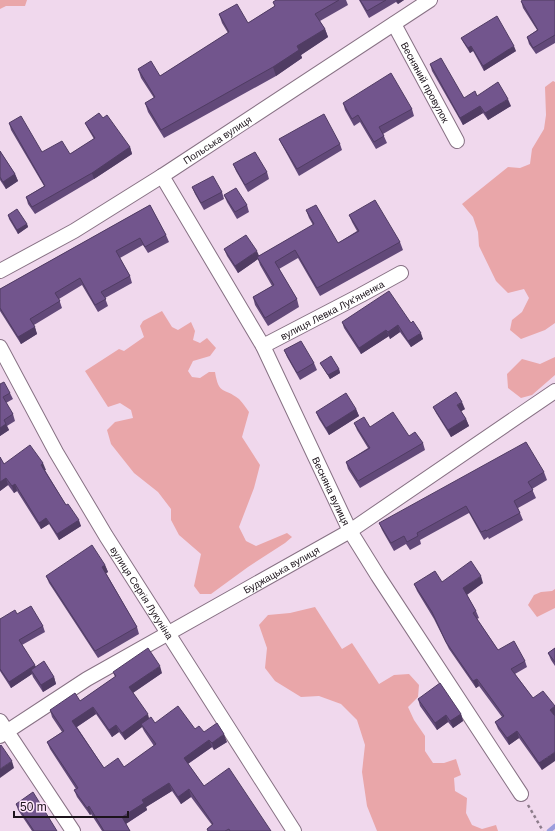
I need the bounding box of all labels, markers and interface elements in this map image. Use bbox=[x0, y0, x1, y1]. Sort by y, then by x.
street label: Весняний провулок bbox=[399, 40, 451, 125]
street label: Польська вулиця bbox=[181, 114, 254, 166]
street label: вулиця Левка Лук'яненка bbox=[279, 278, 387, 342]
street label: Весняна вулиця bbox=[310, 455, 352, 527]
street label: Буджацька вулиця bbox=[242, 544, 322, 596]
street label: вулиця Сергія Лукуніна bbox=[108, 545, 176, 642]
scale bar bbox=[14, 793, 128, 819]
text: 50 m bbox=[20, 800, 47, 814]

